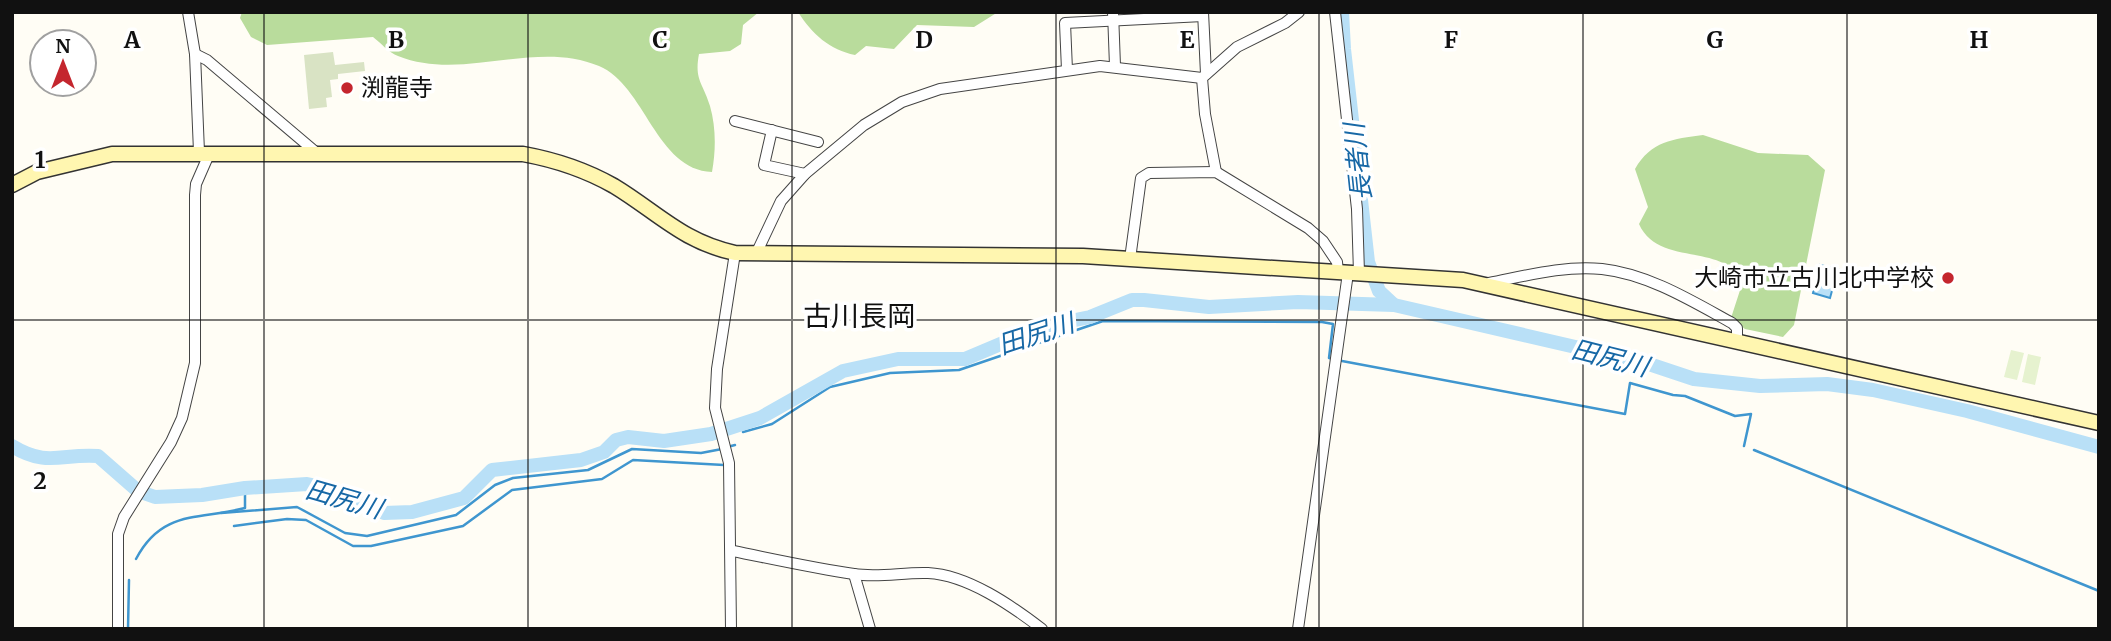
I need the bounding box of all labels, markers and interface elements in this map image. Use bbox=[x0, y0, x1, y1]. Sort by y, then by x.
text: A bbox=[123, 25, 141, 54]
text: B bbox=[388, 25, 404, 54]
text: C bbox=[652, 25, 668, 54]
text: D bbox=[915, 25, 933, 54]
text: E bbox=[1179, 25, 1195, 54]
text: F bbox=[1444, 25, 1458, 54]
text: G bbox=[1707, 25, 1724, 54]
text: H bbox=[1970, 25, 1989, 54]
north arrow bbox=[28, 28, 98, 98]
text: N bbox=[55, 34, 71, 58]
place label: 渕龍寺 bbox=[361, 72, 433, 103]
marker: 渕龍寺 bbox=[339, 80, 355, 96]
water label: 長者川 bbox=[1337, 119, 1378, 203]
text: 1 bbox=[35, 145, 46, 174]
place label: 大崎市立古川北中学校 bbox=[1694, 262, 1934, 293]
marker: 大崎市立古川北中学校 bbox=[1940, 270, 1956, 286]
district label: 古川長岡 bbox=[803, 298, 915, 334]
water label: 田尻川 bbox=[994, 305, 1081, 361]
water label: 田尻川 bbox=[1568, 332, 1655, 384]
text: 2 bbox=[33, 466, 47, 495]
water label: 田尻川 bbox=[302, 472, 389, 526]

